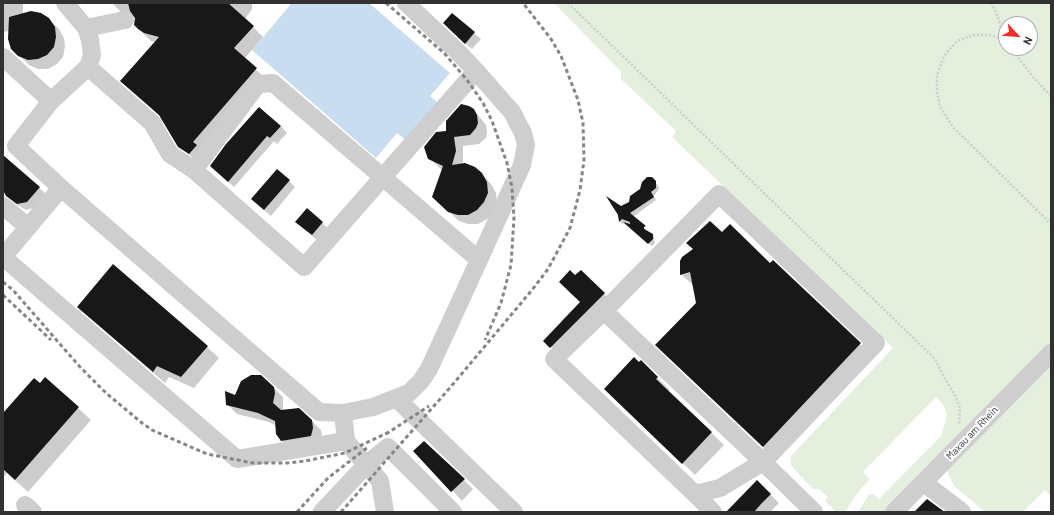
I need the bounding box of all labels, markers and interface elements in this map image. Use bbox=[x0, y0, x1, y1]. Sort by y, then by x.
north arrow bbox=[998, 16, 1038, 56]
text: N bbox=[1021, 35, 1036, 47]
street label: Maxau am Rhein bbox=[944, 404, 1000, 462]

